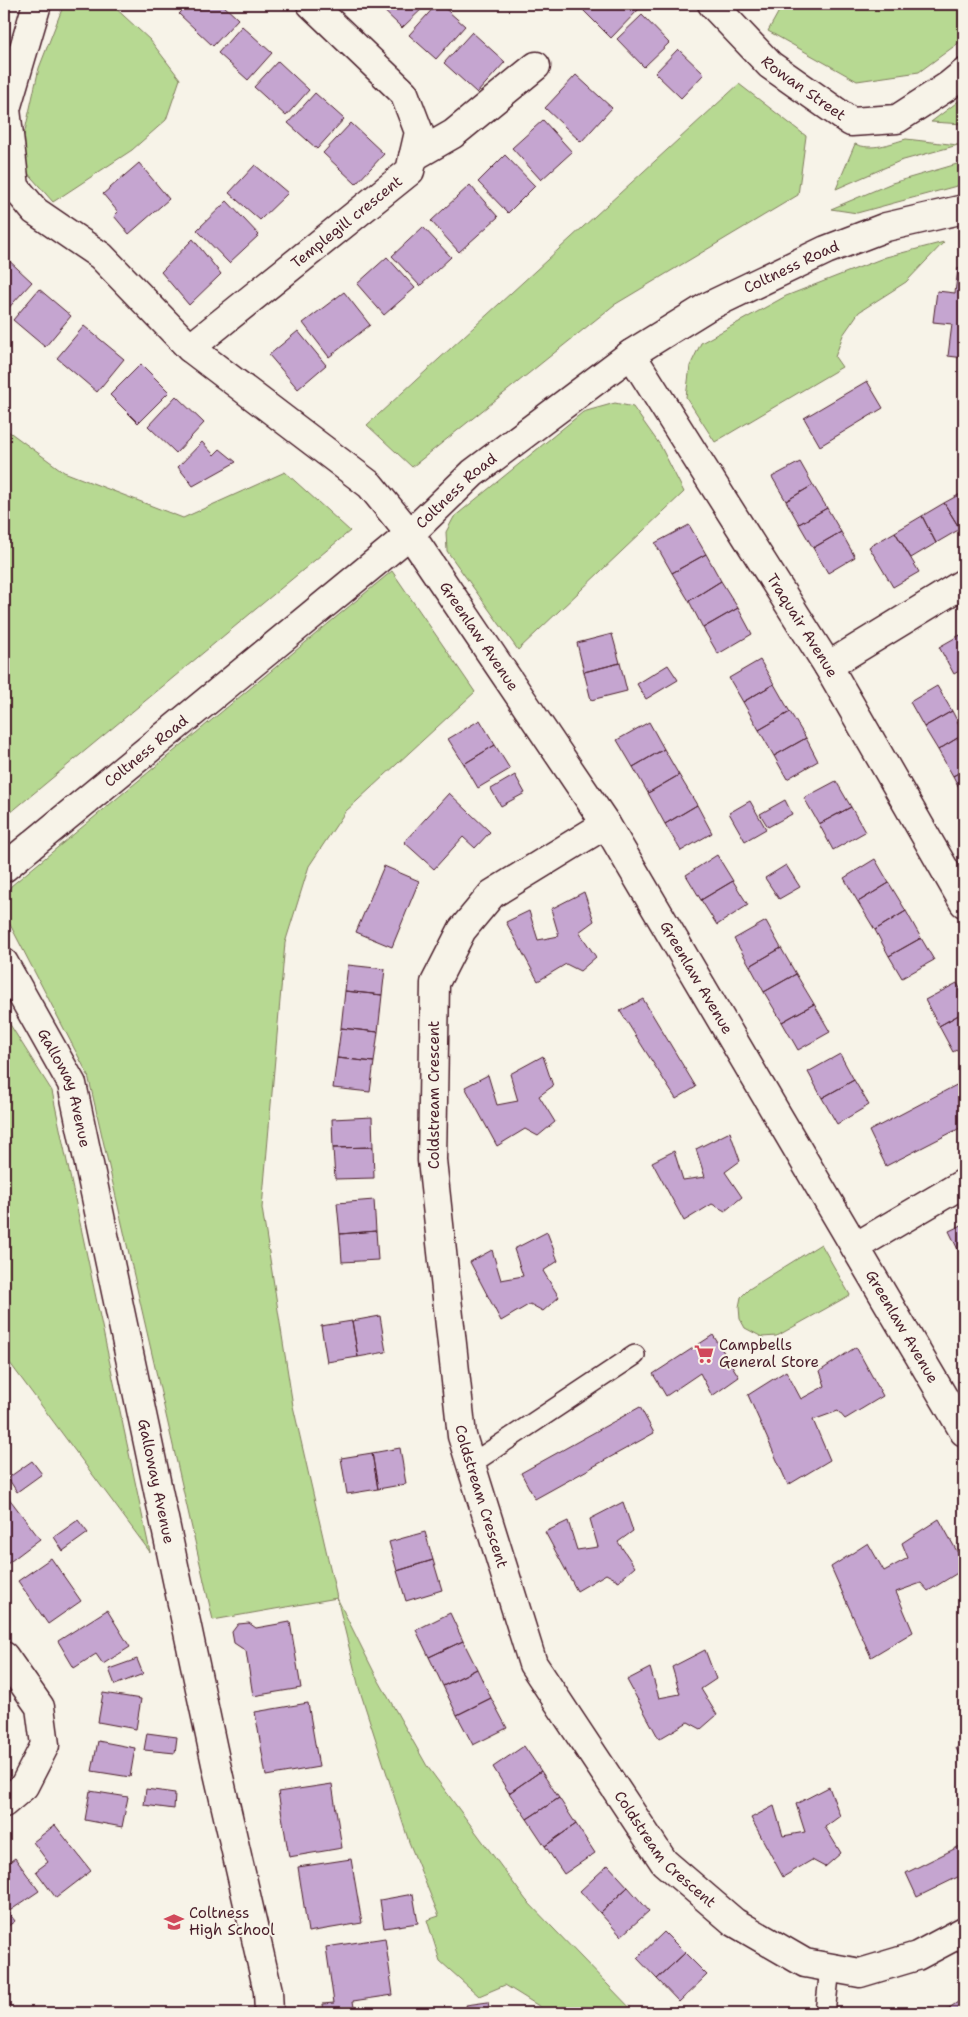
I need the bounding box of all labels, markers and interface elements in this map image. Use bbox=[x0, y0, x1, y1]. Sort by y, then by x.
street label: Rowan Street bbox=[757, 52, 850, 125]
street label: Templegill crescent bbox=[287, 171, 406, 273]
street label: Coltness Road bbox=[740, 236, 842, 298]
street label: Coltness Road bbox=[411, 448, 501, 533]
street label: Traquair Avenue bbox=[762, 570, 842, 681]
street label: Greenlaw Avenue bbox=[435, 578, 523, 695]
street label: Coltness Road bbox=[100, 710, 193, 792]
street label: Greenlaw Avenue bbox=[655, 917, 738, 1038]
street label: Coldstream Crescent bbox=[424, 1021, 444, 1169]
street label: Galloway Avenue bbox=[33, 1025, 95, 1149]
street label: Greenlaw Avenue bbox=[861, 1266, 943, 1387]
place label: Campbells General Store bbox=[719, 1335, 819, 1372]
supermarket icon: Campbells General Store bbox=[693, 1343, 715, 1365]
street label: Galloway Avenue bbox=[133, 1417, 179, 1546]
street label: Coldstream Crescent bbox=[451, 1424, 512, 1570]
street label: Coldstream Crescent bbox=[610, 1787, 720, 1912]
place label: Coltness High School bbox=[189, 1903, 275, 1940]
school or university icon: Coltness High School bbox=[163, 1911, 185, 1933]

